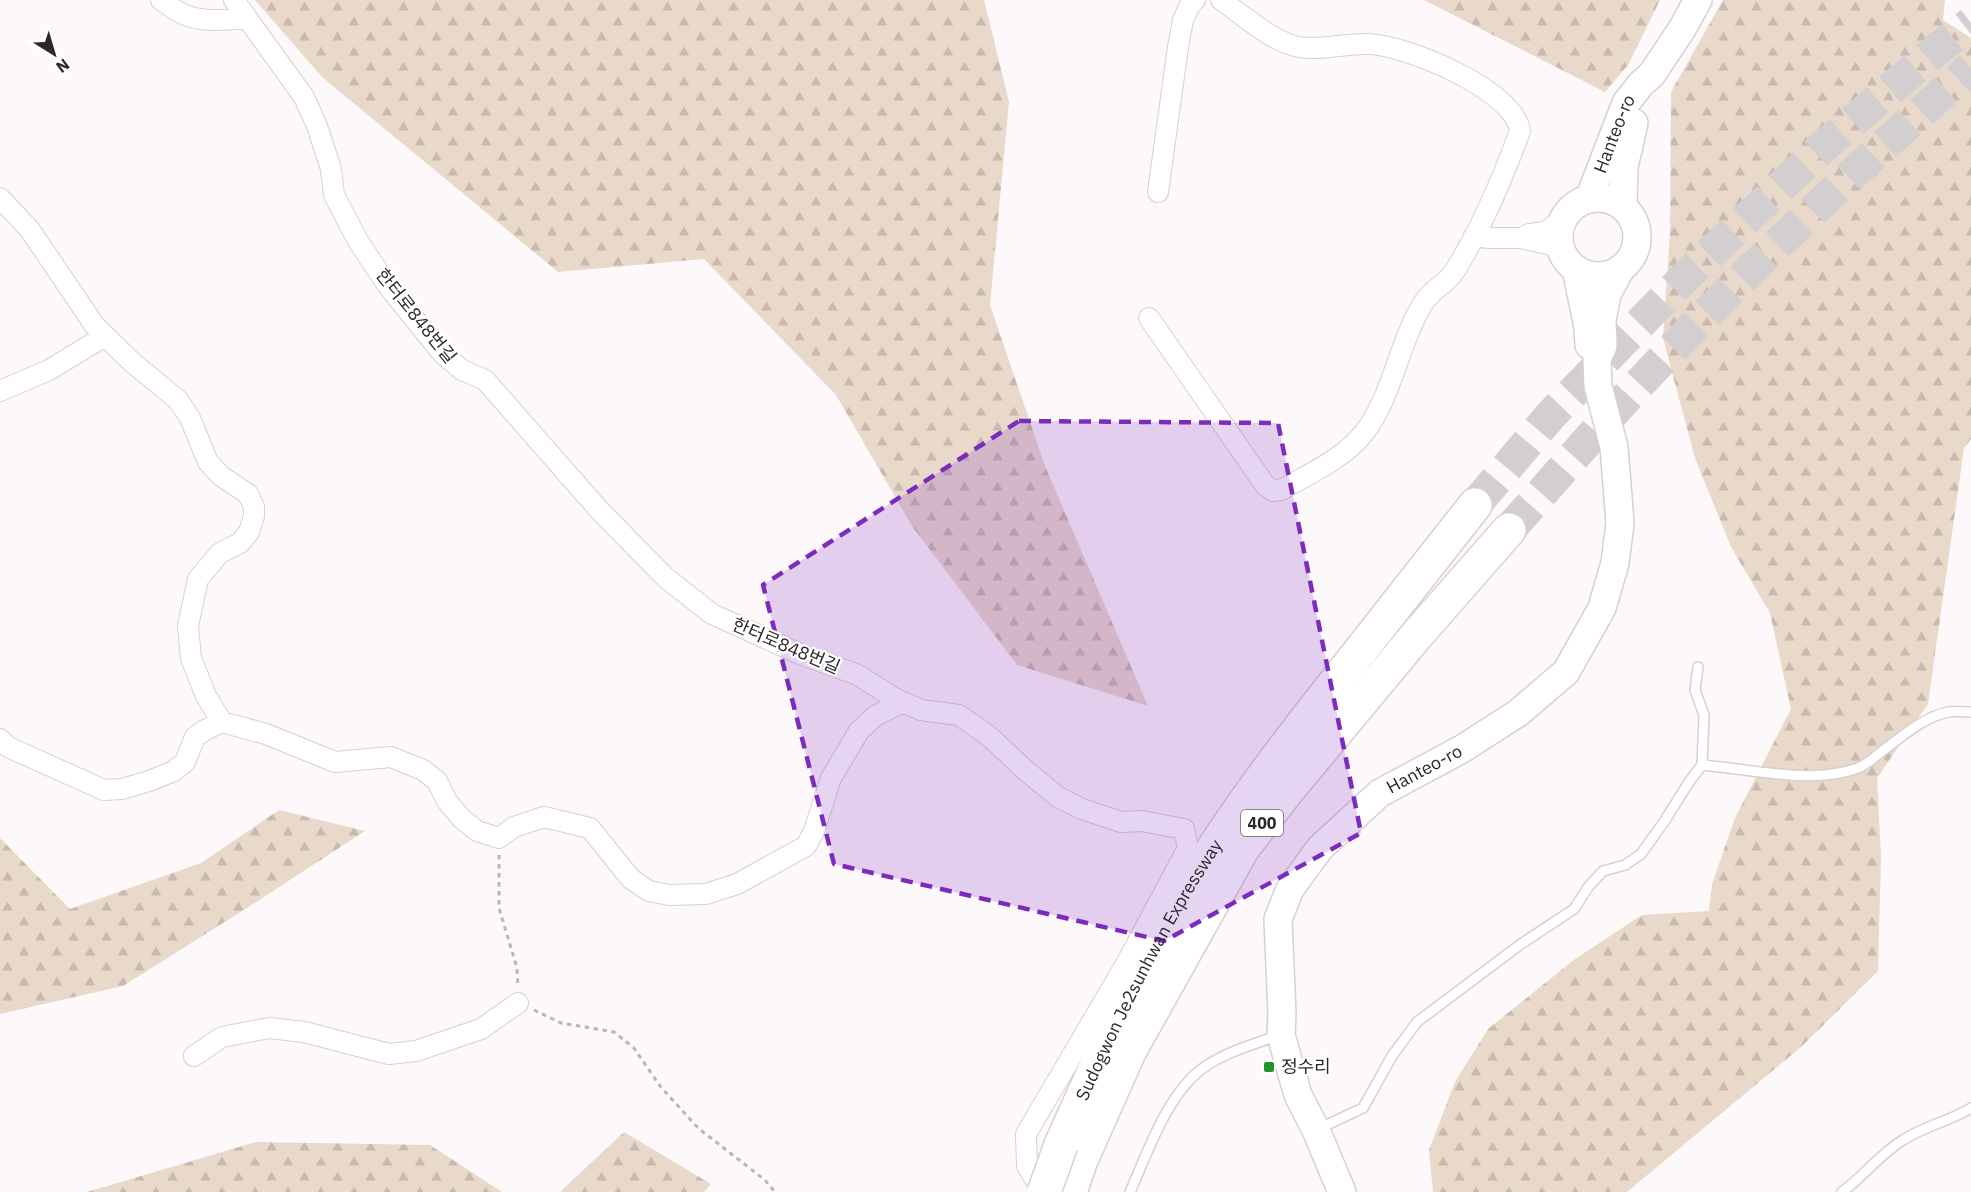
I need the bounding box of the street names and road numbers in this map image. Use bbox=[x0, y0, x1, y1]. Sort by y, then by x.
street label: Hanteo-ro bbox=[1588, 89, 1640, 176]
street label: 한터로848번길 bbox=[371, 264, 462, 368]
street label: 한터로848번길 bbox=[729, 612, 844, 679]
street label: Hanteo-ro bbox=[1382, 739, 1466, 798]
road number: 400 bbox=[1241, 810, 1283, 836]
street label: Sudogwon Je2sunhwan Expressway bbox=[1070, 835, 1227, 1104]

